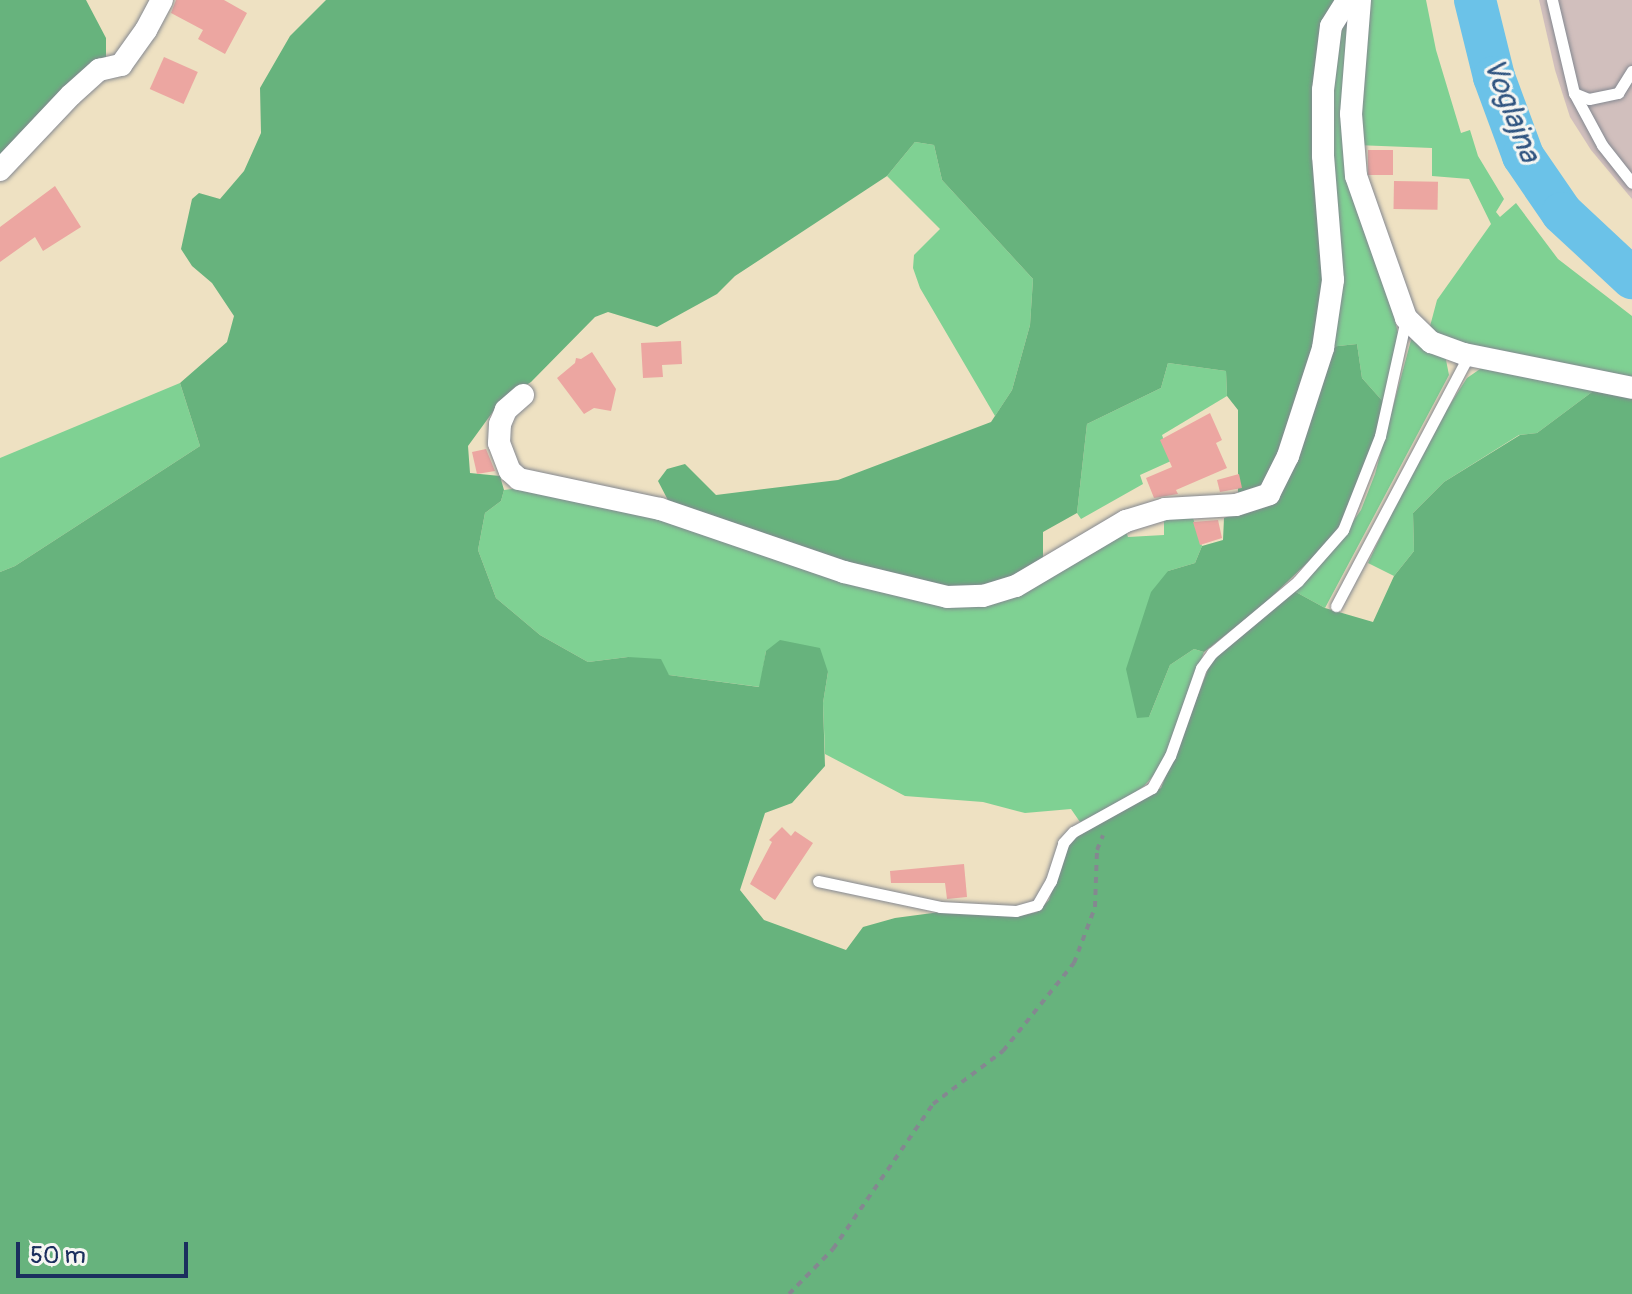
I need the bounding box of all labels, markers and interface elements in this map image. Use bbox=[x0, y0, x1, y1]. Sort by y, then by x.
water label: Voglajna bbox=[1475, 53, 1547, 167]
scale bar bbox=[20, 1226, 192, 1276]
text: 50 m bbox=[30, 1241, 86, 1270]

